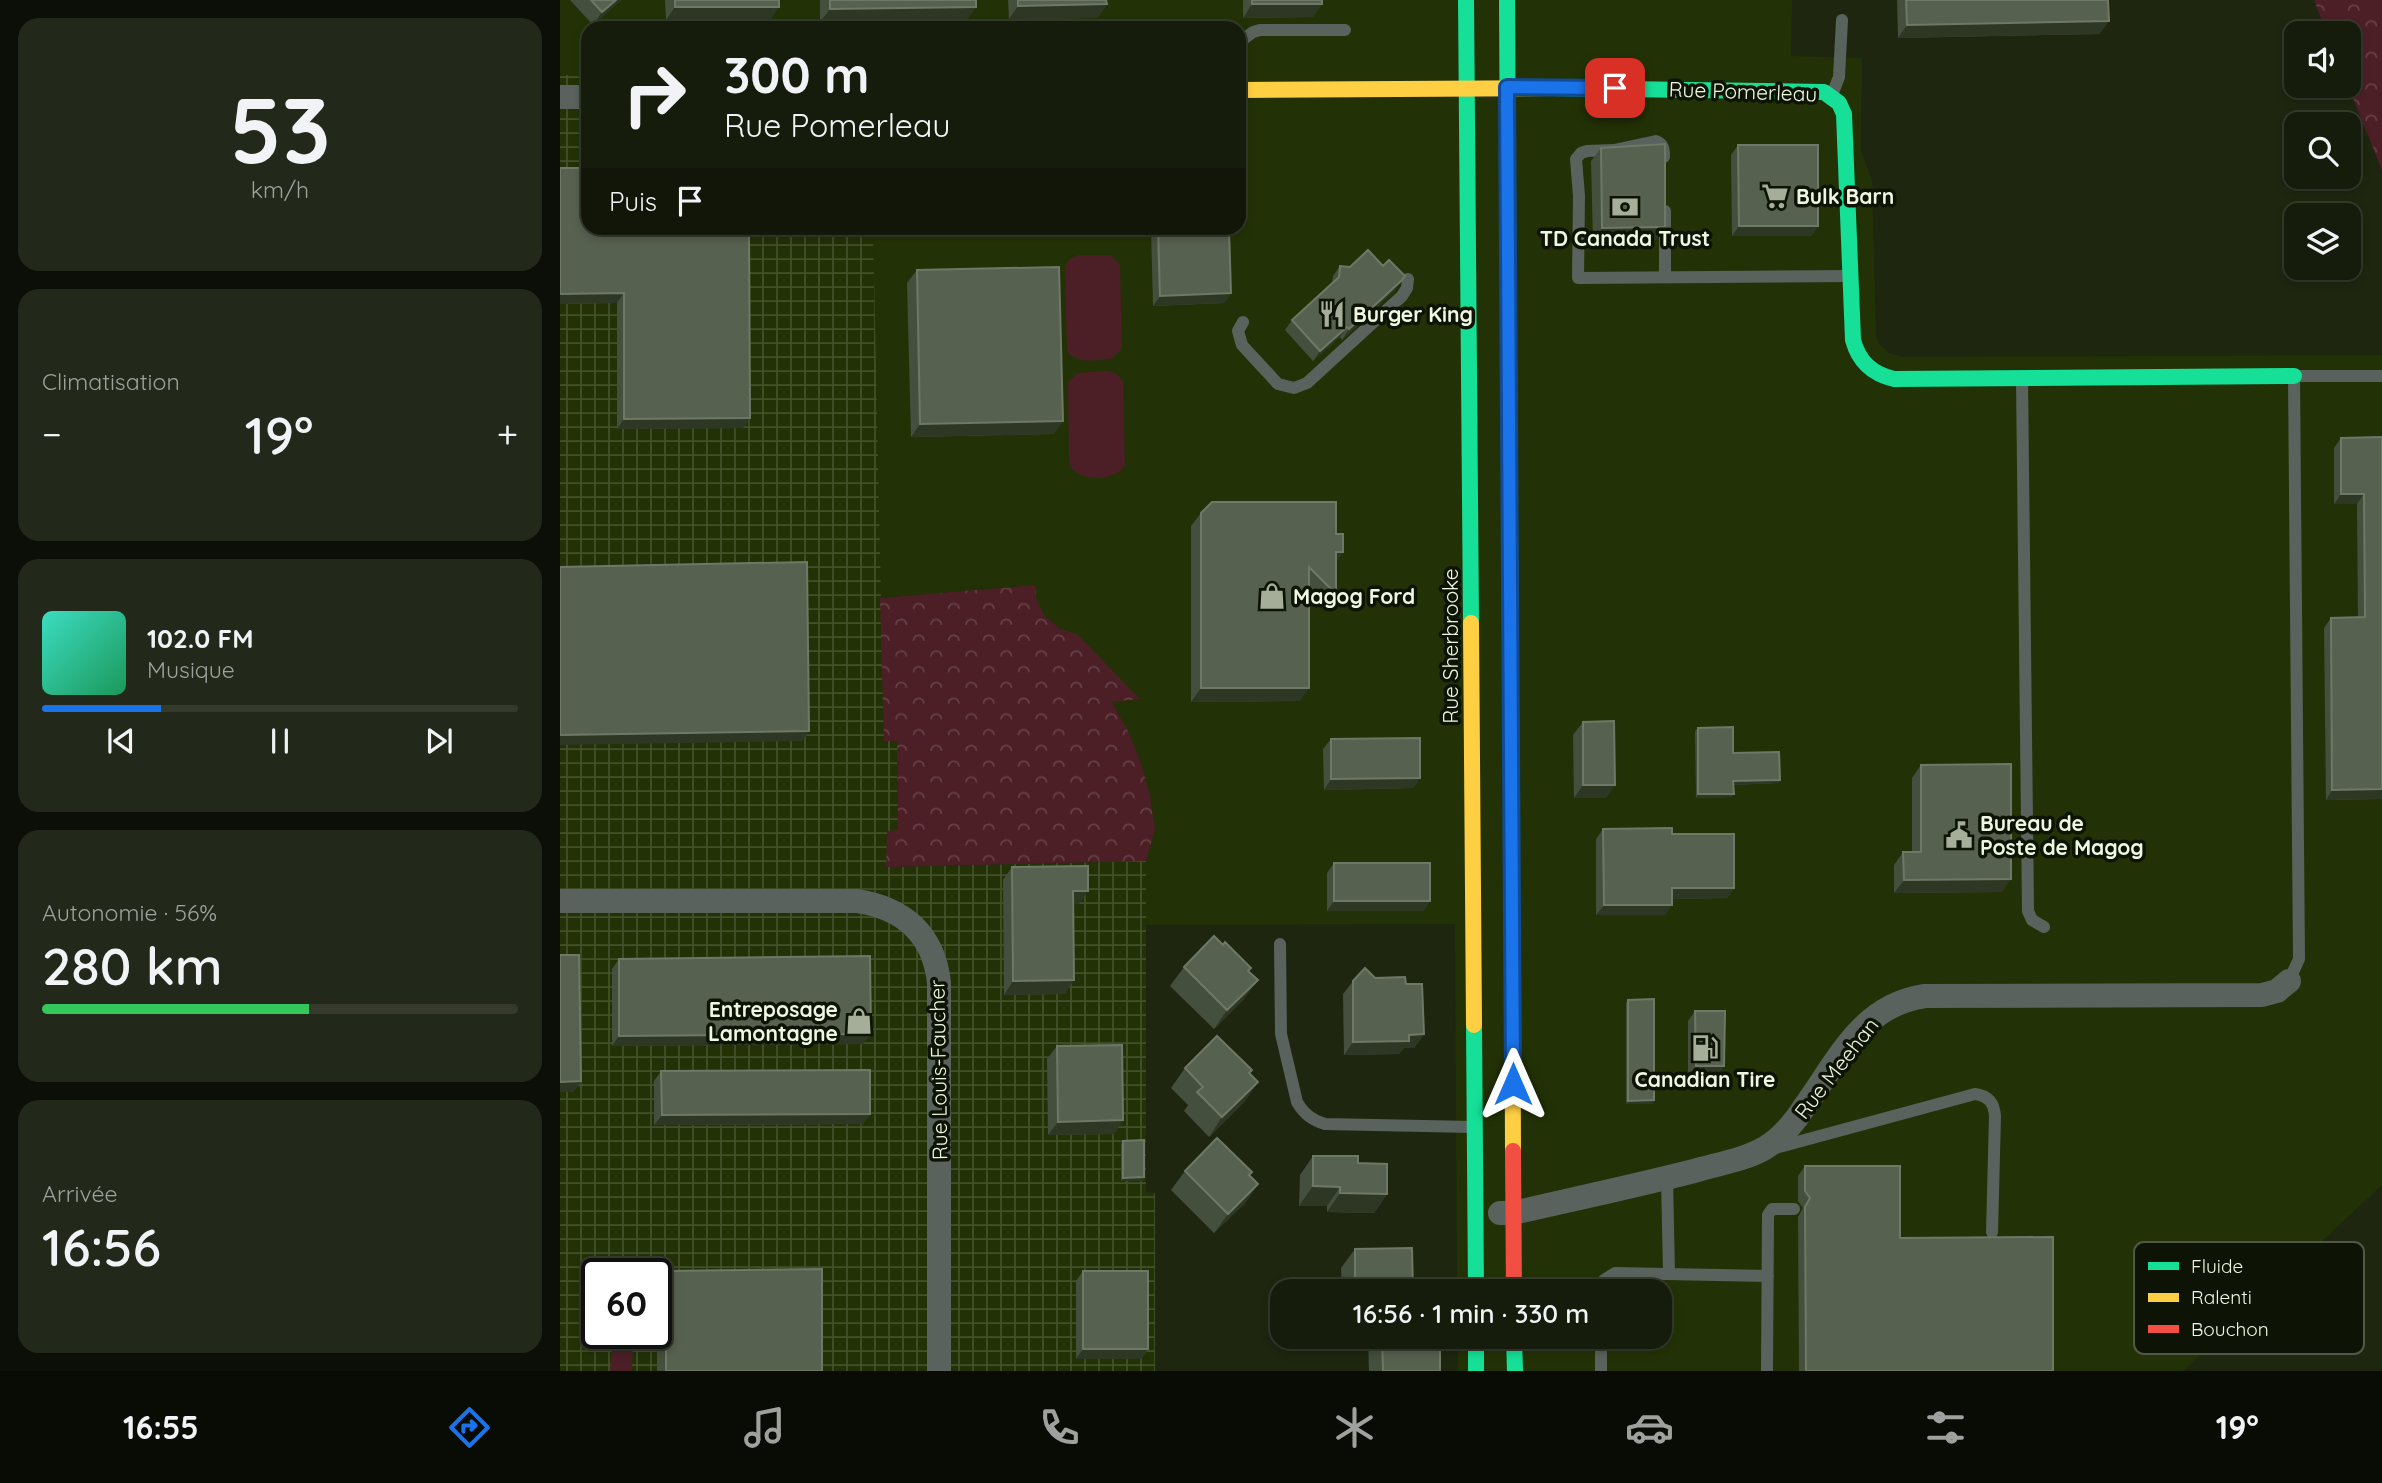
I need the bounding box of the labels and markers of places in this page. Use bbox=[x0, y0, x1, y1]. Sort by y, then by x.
pin bbox=[1585, 58, 1645, 118]
supermarket icon: Bulk Barn bbox=[1760, 181, 1790, 211]
place label: Bulk Barn bbox=[1796, 183, 1894, 209]
bank icon: TD Canada Trust bbox=[1610, 192, 1640, 222]
place label: TD Canada Trust bbox=[1540, 225, 1710, 251]
restaurant icon: Burger King bbox=[1317, 299, 1347, 329]
place label: Burger King bbox=[1353, 301, 1473, 327]
shop icon: Magog Ford bbox=[1257, 581, 1287, 611]
place label: Magog Ford bbox=[1293, 583, 1415, 609]
place label: Bureau de Poste de Magog bbox=[1980, 810, 2144, 860]
public building icon: Bureau de Poste de Magog bbox=[1944, 820, 1974, 850]
place label: Entreposage Lamontagne bbox=[708, 996, 838, 1046]
shop icon: Entreposage Lamontagne bbox=[844, 1006, 874, 1036]
fuel station icon: Canadian Tire bbox=[1690, 1033, 1720, 1063]
place label: Canadian Tire bbox=[1635, 1066, 1775, 1092]

